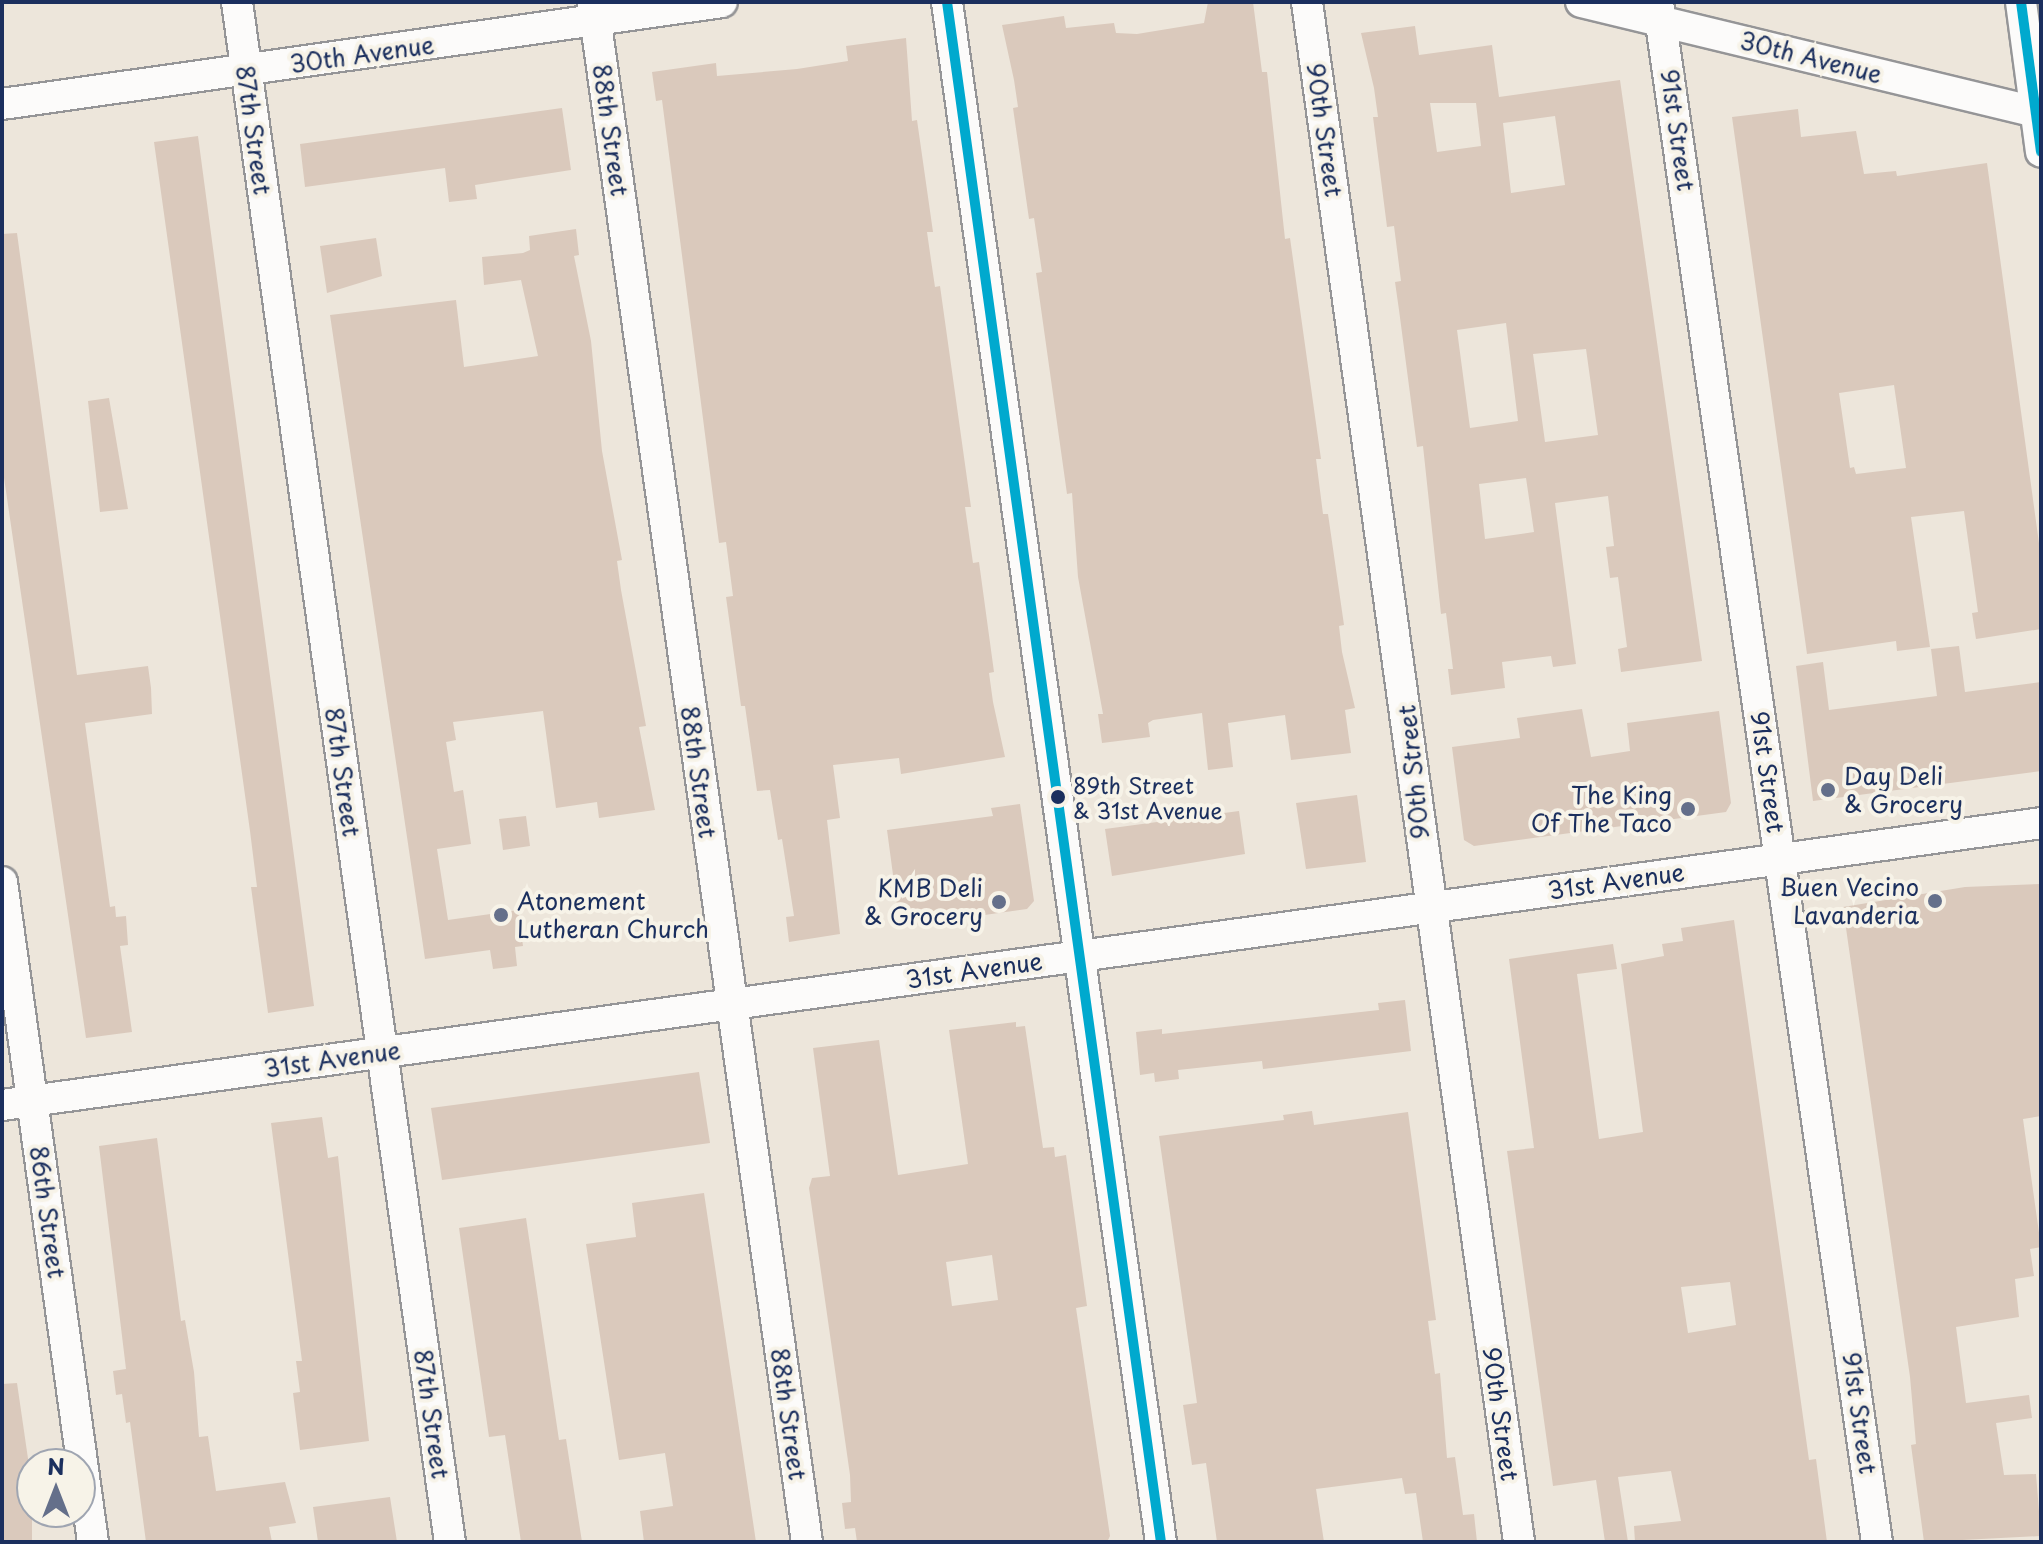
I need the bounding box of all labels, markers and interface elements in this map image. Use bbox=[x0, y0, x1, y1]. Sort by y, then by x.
street label: 30th Avenue bbox=[1736, 25, 1886, 89]
street label: 30th Avenue bbox=[287, 30, 437, 78]
street label: 90th Street bbox=[1301, 61, 1349, 199]
street label: 88th Street bbox=[587, 62, 635, 198]
street label: 87th Street bbox=[231, 63, 277, 197]
street label: 91st Street bbox=[1655, 65, 1701, 195]
street label: 90th Street bbox=[1392, 703, 1434, 841]
street label: 88th Street bbox=[675, 704, 723, 840]
street label: 87th Street bbox=[320, 705, 366, 839]
street label: 91st Street bbox=[1745, 707, 1791, 837]
place label: Day Deli & Grocery bbox=[1844, 762, 1963, 818]
place label: 89th Street & 31st Avenue bbox=[1073, 771, 1224, 822]
place label: The King Of The Taco bbox=[1531, 781, 1672, 837]
marker: Day Deli & Grocery bbox=[1819, 781, 1837, 799]
marker: 89th Street & 31st Avenue bbox=[1050, 789, 1066, 805]
marker: The King Of The Taco bbox=[1679, 800, 1697, 818]
street label: 31st Avenue bbox=[1545, 857, 1687, 905]
place label: Buen Vecino Lavanderia bbox=[1780, 873, 1919, 929]
place label: KMB Deli & Grocery bbox=[864, 874, 983, 930]
place label: Atonement Lutheran Church bbox=[517, 887, 709, 943]
marker: Buen Vecino Lavanderia bbox=[1926, 892, 1944, 910]
marker: KMB Deli & Grocery bbox=[990, 893, 1008, 911]
marker: Atonement Lutheran Church bbox=[492, 906, 510, 924]
street label: 31st Avenue bbox=[903, 946, 1045, 994]
street label: 31st Avenue bbox=[261, 1035, 403, 1083]
street label: 86th Street bbox=[24, 1143, 72, 1281]
street label: 90th Street bbox=[1477, 1345, 1525, 1483]
street label: 88th Street bbox=[765, 1346, 813, 1482]
street label: 87th Street bbox=[409, 1347, 455, 1481]
street label: 91st Street bbox=[1837, 1348, 1883, 1478]
north arrow bbox=[16, 1448, 96, 1528]
text: N bbox=[47, 1449, 65, 1482]

